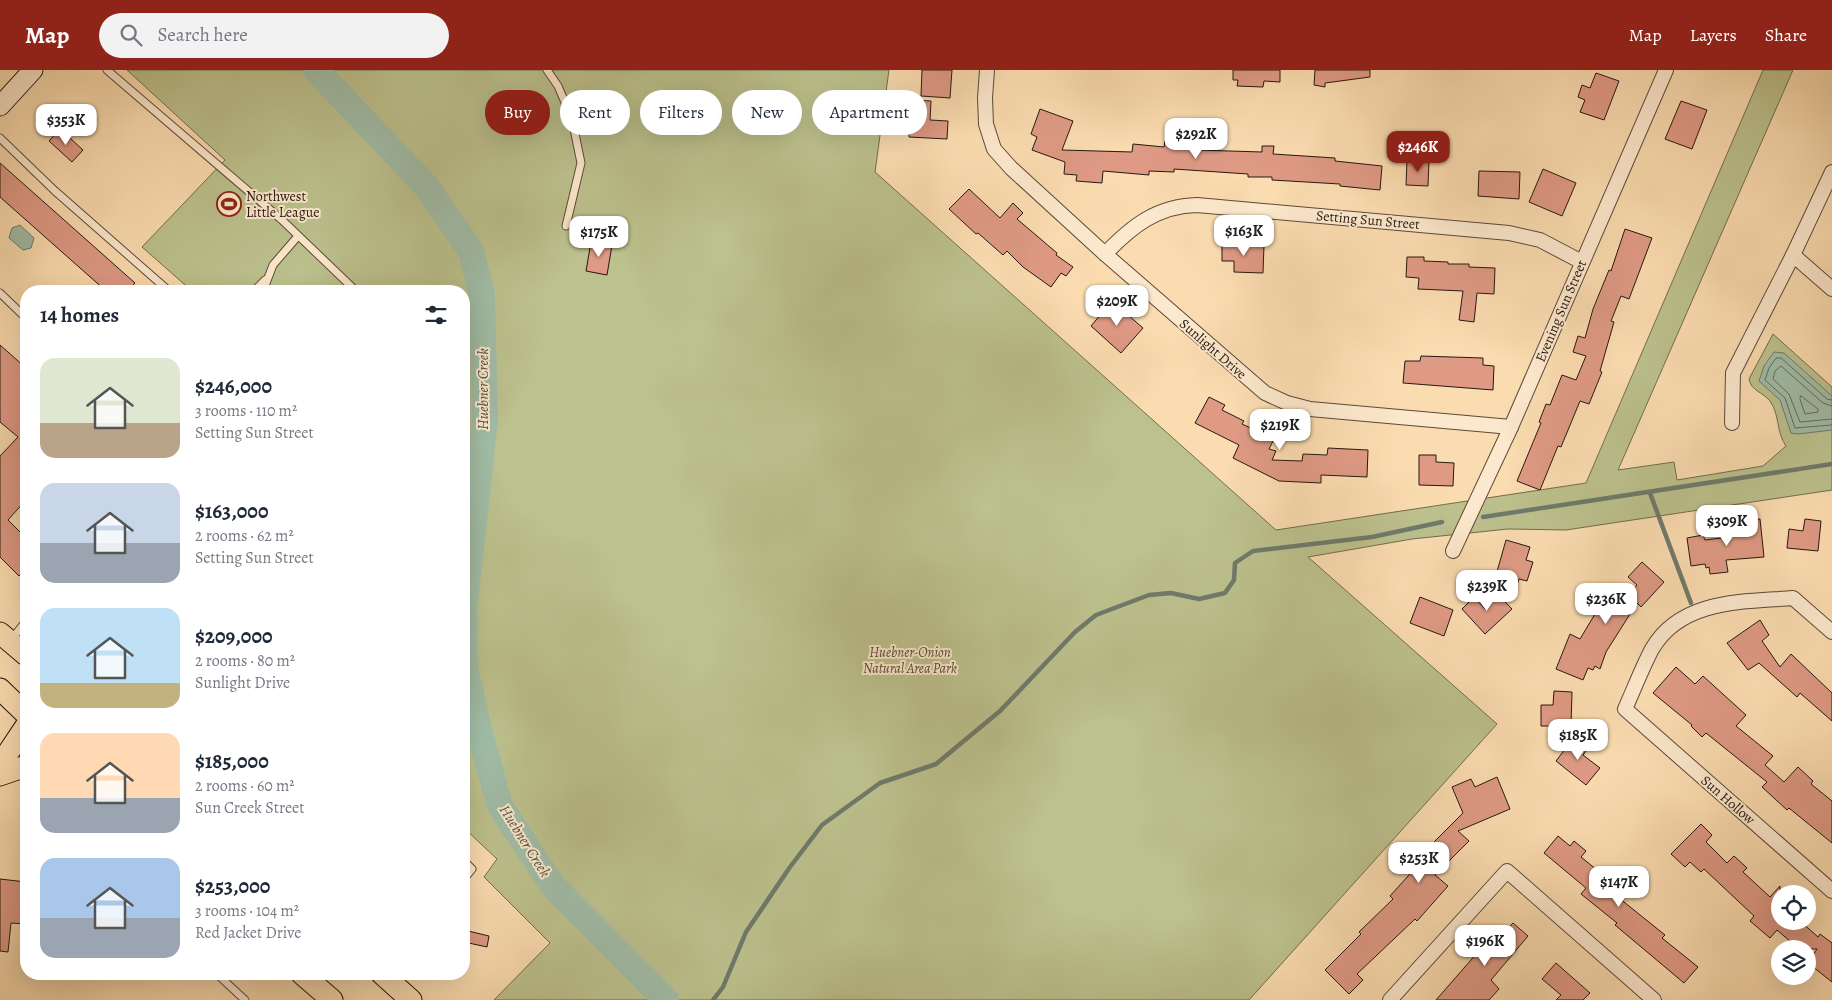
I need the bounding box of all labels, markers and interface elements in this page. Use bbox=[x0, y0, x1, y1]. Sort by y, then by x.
search box bbox=[99, 13, 449, 58]
text: Map bbox=[25, 19, 69, 51]
icon: search bbox=[117, 21, 145, 49]
text: Search here bbox=[157, 22, 248, 48]
text: Map bbox=[1629, 23, 1662, 47]
text: Layers bbox=[1690, 23, 1737, 47]
text: Share bbox=[1765, 23, 1807, 47]
chip: Buy bbox=[485, 90, 550, 135]
chip: Rent bbox=[560, 90, 630, 135]
chip: Filters bbox=[640, 90, 722, 135]
chip: New bbox=[732, 90, 802, 135]
chip: Apartment bbox=[812, 90, 927, 135]
pin: $353K bbox=[31, 104, 101, 146]
text: $353K bbox=[47, 109, 85, 131]
pin: $292K bbox=[1161, 118, 1231, 160]
text: $292K bbox=[1176, 123, 1216, 145]
pin: $246K bbox=[1383, 131, 1453, 173]
text: $246K bbox=[1398, 136, 1438, 158]
place label: Northwest Little League bbox=[246, 187, 320, 222]
sports icon: Northwest Little League bbox=[216, 191, 242, 217]
street label: Setting Sun Street bbox=[1315, 206, 1421, 234]
pin: $163K bbox=[1209, 214, 1279, 257]
pin: $175K bbox=[564, 216, 634, 258]
text: $163K bbox=[1225, 220, 1263, 242]
text: $175K bbox=[580, 221, 618, 243]
street label: Evening Sun Street bbox=[1531, 257, 1591, 365]
pin: $209K bbox=[1082, 284, 1152, 327]
text: $209K bbox=[1096, 290, 1138, 312]
text: 14 homes bbox=[40, 301, 119, 329]
icon: filters bbox=[422, 301, 450, 329]
street label: Sunlight Drive bbox=[1175, 314, 1251, 384]
water label: Huebner Creek bbox=[473, 348, 493, 430]
text: $246,000 bbox=[195, 372, 272, 400]
icon: home bbox=[80, 378, 140, 438]
text: 3 rooms · 110 m² bbox=[195, 400, 297, 422]
pin: $219K bbox=[1245, 408, 1315, 451]
text: $219K bbox=[1261, 414, 1299, 436]
text: Setting Sun Street bbox=[195, 422, 314, 444]
text: $163,000 bbox=[195, 497, 268, 525]
icon: home bbox=[80, 503, 140, 563]
pin: $309K bbox=[1692, 504, 1762, 547]
text: $309K bbox=[1707, 510, 1747, 532]
text: 2 rooms · 62 m² bbox=[195, 525, 294, 547]
text: Setting Sun Street bbox=[195, 547, 314, 569]
pin: $239K bbox=[1452, 570, 1522, 612]
text: $239K bbox=[1467, 575, 1507, 597]
pin: $236K bbox=[1571, 582, 1641, 625]
text: $236K bbox=[1586, 588, 1626, 610]
text: $209,000 bbox=[195, 622, 273, 650]
icon: home bbox=[80, 628, 140, 688]
park label: Huebner-Onion Natural Area Park bbox=[863, 643, 957, 678]
text: 2 rooms · 80 m² bbox=[195, 650, 295, 672]
text: Sunlight Drive bbox=[195, 672, 290, 694]
pin: $185K bbox=[1543, 718, 1613, 761]
text: $185K bbox=[1559, 724, 1597, 746]
text: $185,000 bbox=[195, 747, 269, 775]
icon: home bbox=[80, 753, 140, 813]
street label: Sun Hollow bbox=[1697, 771, 1759, 829]
text: 2 rooms · 60 m² bbox=[195, 775, 295, 797]
text: Sun Creek Street bbox=[195, 797, 305, 819]
water label: Huebner Creek bbox=[495, 801, 555, 881]
pin: $253K bbox=[1384, 842, 1454, 884]
text: $253K bbox=[1399, 847, 1439, 869]
pin: $147K bbox=[1584, 866, 1654, 908]
text: $147K bbox=[1600, 871, 1638, 893]
text: $253,000 bbox=[195, 872, 270, 900]
icon: home bbox=[80, 878, 140, 938]
map controls bbox=[1771, 885, 1816, 985]
button: locate bbox=[1771, 885, 1816, 930]
text: 3 rooms · 104 m² bbox=[195, 900, 299, 922]
text: Red Jacket Drive bbox=[195, 922, 301, 944]
pin: $196K bbox=[1450, 924, 1520, 967]
text: $196K bbox=[1466, 930, 1504, 952]
button: layers bbox=[1771, 940, 1816, 985]

